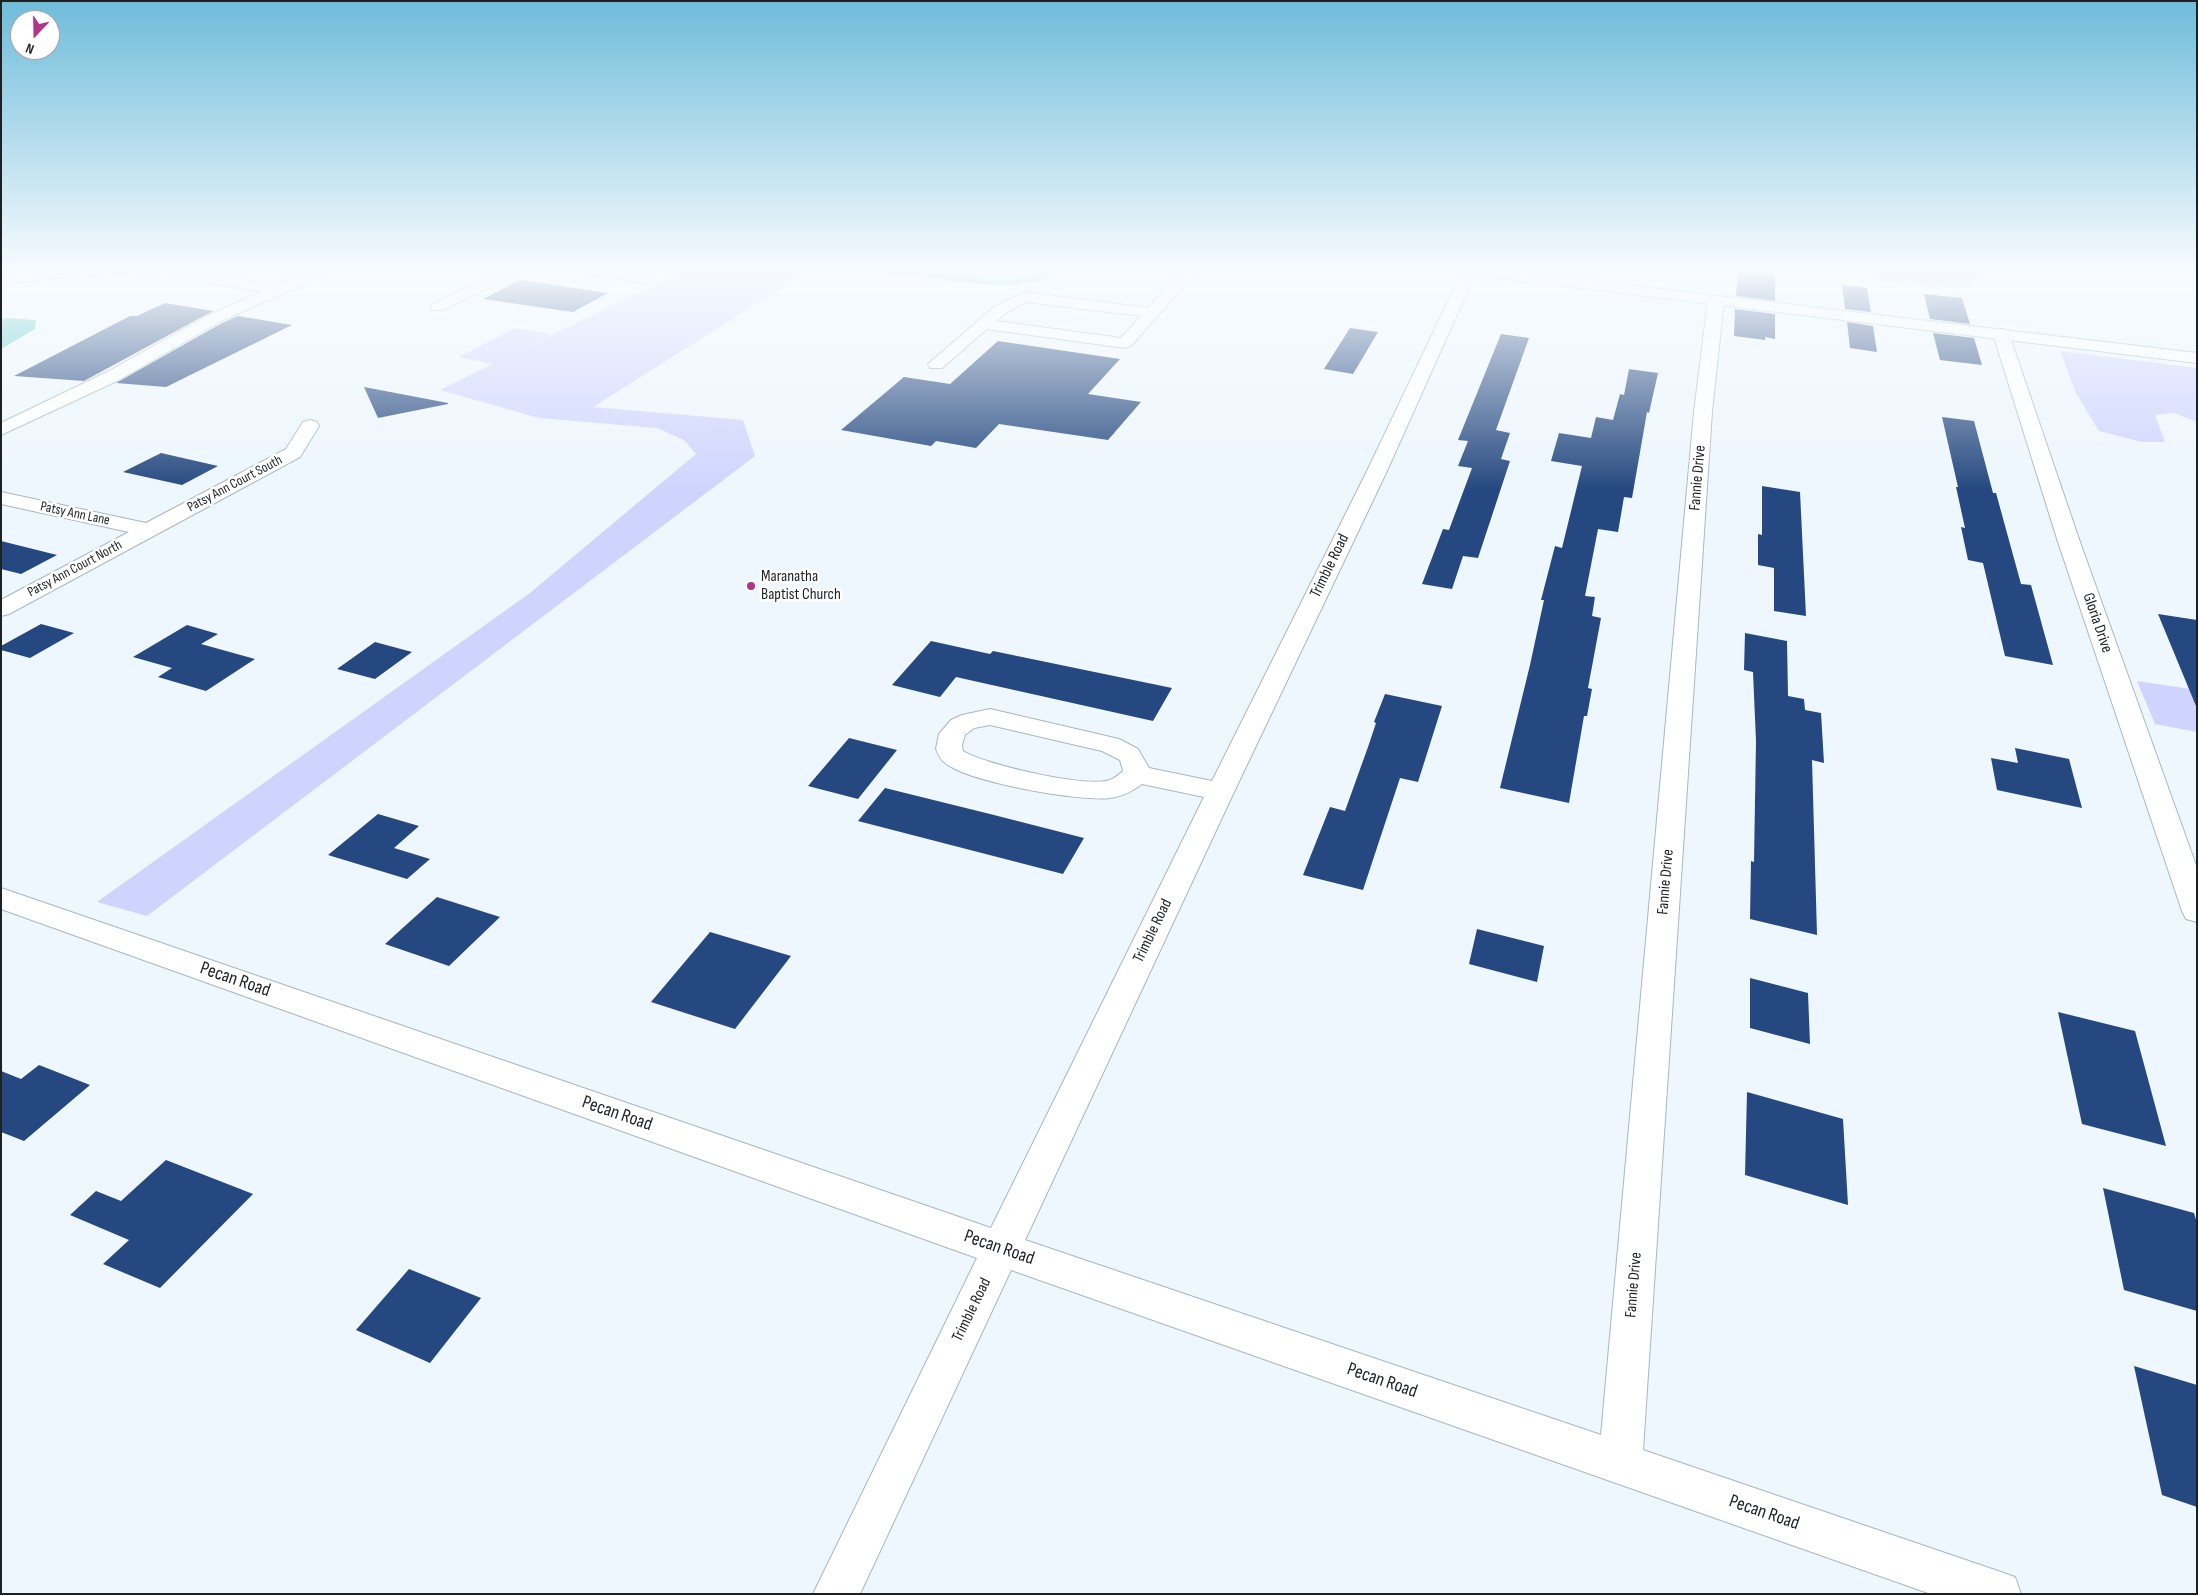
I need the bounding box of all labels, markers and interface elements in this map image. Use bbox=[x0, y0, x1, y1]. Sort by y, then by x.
north arrow bbox=[10, 10, 60, 60]
text: N bbox=[23, 39, 36, 58]
street label: Fannie Drive bbox=[1686, 445, 1710, 511]
street label: Patsy Ann Court South bbox=[185, 452, 285, 516]
street label: Patsy Ann Lane bbox=[39, 498, 111, 530]
street label: Trimble Road bbox=[1306, 531, 1354, 601]
street label: Patsy Ann Court North bbox=[25, 537, 125, 601]
place label: Maranatha Baptist Church bbox=[761, 567, 841, 605]
marker: Maranatha Baptist Church bbox=[745, 580, 757, 592]
street label: Gloria Drive bbox=[2078, 591, 2116, 655]
street label: Fannie Drive bbox=[1654, 849, 1678, 915]
street label: Trimble Road bbox=[1129, 896, 1177, 966]
street label: Pecan Road bbox=[197, 957, 273, 1003]
street label: Pecan Road bbox=[579, 1091, 655, 1137]
street label: Pecan Road bbox=[961, 1225, 1037, 1271]
street label: Fannie Drive bbox=[1622, 1252, 1646, 1318]
street label: Trimble Road bbox=[948, 1275, 996, 1345]
street label: Pecan Road bbox=[1344, 1358, 1420, 1404]
street label: Pecan Road bbox=[1726, 1490, 1802, 1536]

